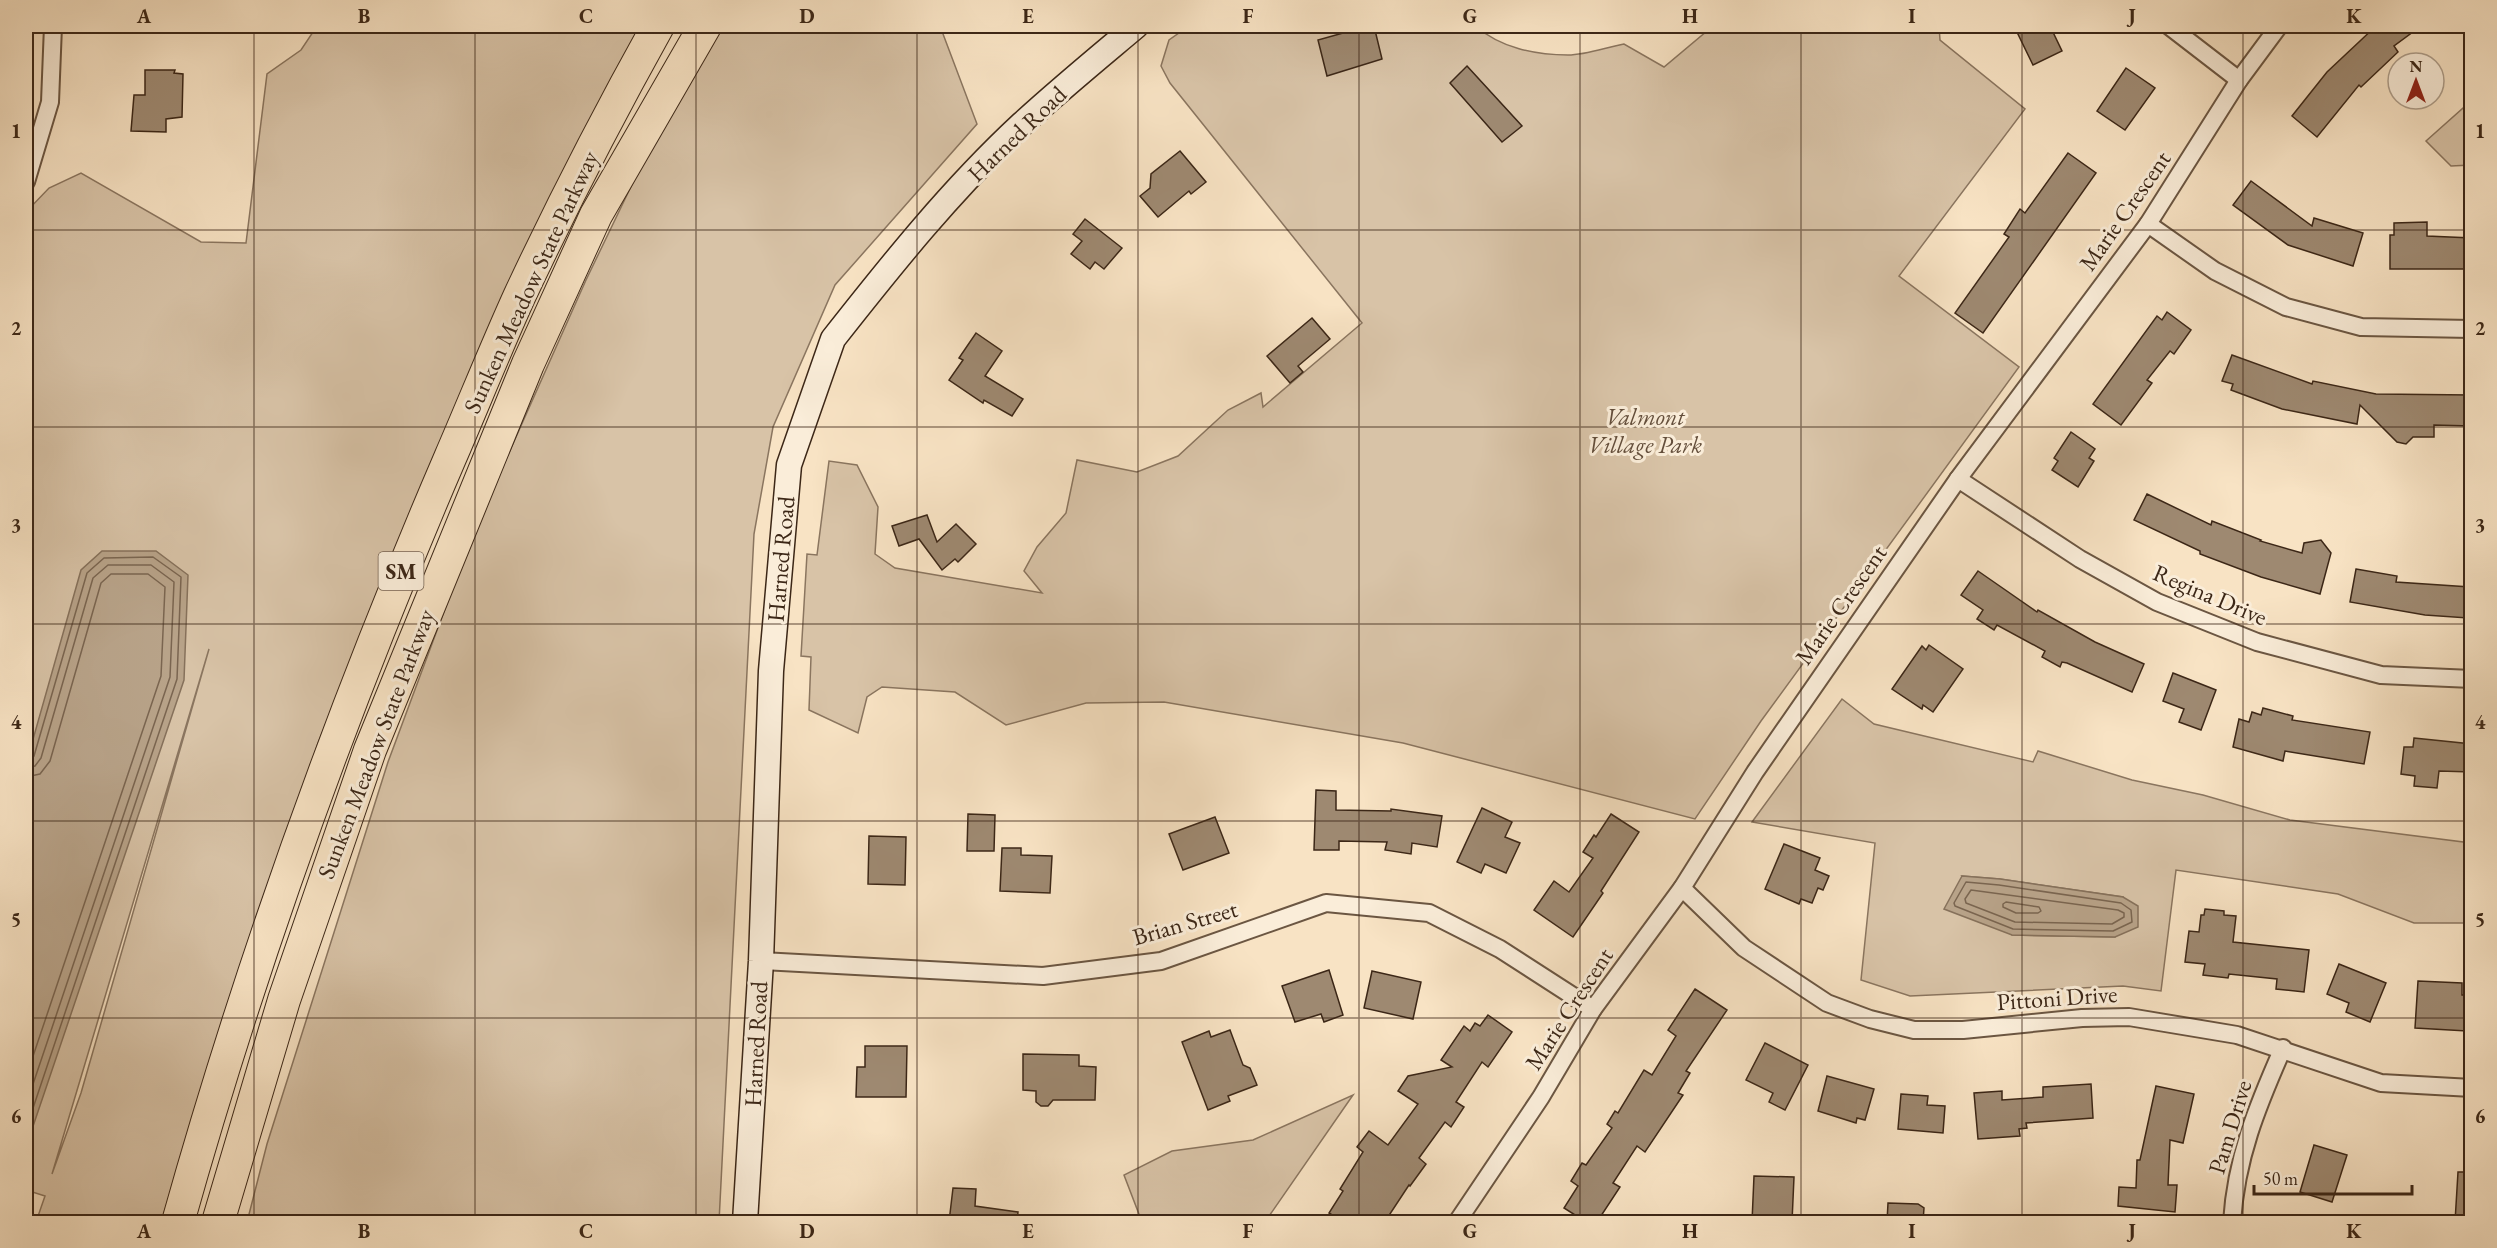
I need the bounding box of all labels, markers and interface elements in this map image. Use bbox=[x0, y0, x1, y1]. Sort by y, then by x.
text: A bbox=[136, 3, 152, 29]
text: B bbox=[358, 3, 370, 29]
text: C bbox=[579, 3, 593, 29]
text: D bbox=[799, 3, 815, 29]
text: E bbox=[1022, 3, 1034, 29]
text: F bbox=[1243, 3, 1254, 29]
text: G bbox=[1463, 3, 1477, 29]
text: H bbox=[1682, 3, 1698, 29]
text: I bbox=[1908, 3, 1916, 29]
text: J bbox=[2126, 3, 2136, 29]
text: K bbox=[2346, 3, 2362, 29]
north arrow bbox=[2386, 51, 2446, 111]
text: N bbox=[2410, 56, 2423, 77]
street label: Harned Road bbox=[961, 78, 1073, 189]
text: 1 bbox=[11, 118, 21, 144]
text: 1 bbox=[2475, 118, 2485, 144]
street label: Marie Crescent bbox=[2072, 144, 2178, 277]
street label: Sunken Meadow State Parkway bbox=[456, 145, 605, 418]
text: 2 bbox=[11, 315, 22, 341]
text: 2 bbox=[2475, 315, 2486, 341]
park label: Valmont Village Park bbox=[1588, 401, 1702, 460]
street label: Harned Road bbox=[760, 494, 802, 623]
text: 3 bbox=[11, 512, 21, 538]
text: 3 bbox=[2475, 512, 2485, 538]
street label: Marie Crescent bbox=[1788, 538, 1894, 671]
road number: SM bbox=[378, 552, 424, 590]
street label: Regina Drive bbox=[2148, 557, 2272, 632]
street label: Sunken Meadow State Parkway bbox=[310, 604, 441, 883]
text: 4 bbox=[11, 709, 22, 735]
text: 4 bbox=[2475, 709, 2486, 735]
street label: Brian Street bbox=[1129, 893, 1241, 952]
text: 5 bbox=[11, 906, 21, 932]
text: 5 bbox=[2475, 906, 2485, 932]
street label: Marie Crescent bbox=[1518, 941, 1620, 1076]
street label: Pittoni Drive bbox=[1996, 978, 2118, 1017]
street label: Harned Road bbox=[737, 979, 774, 1108]
street label: Pam Drive bbox=[2201, 1076, 2258, 1177]
text: 6 bbox=[11, 1103, 22, 1129]
text: 6 bbox=[2475, 1103, 2486, 1129]
scale bar bbox=[2254, 1158, 2412, 1196]
text: 50 m bbox=[2263, 1167, 2298, 1190]
text: A bbox=[136, 1218, 152, 1244]
text: B bbox=[358, 1218, 370, 1244]
text: C bbox=[579, 1218, 593, 1244]
text: D bbox=[799, 1218, 815, 1244]
text: E bbox=[1022, 1218, 1034, 1244]
text: F bbox=[1243, 1218, 1254, 1244]
text: G bbox=[1463, 1218, 1477, 1244]
text: H bbox=[1682, 1218, 1698, 1244]
text: I bbox=[1908, 1218, 1916, 1244]
text: J bbox=[2126, 1218, 2136, 1244]
text: K bbox=[2346, 1218, 2362, 1244]

